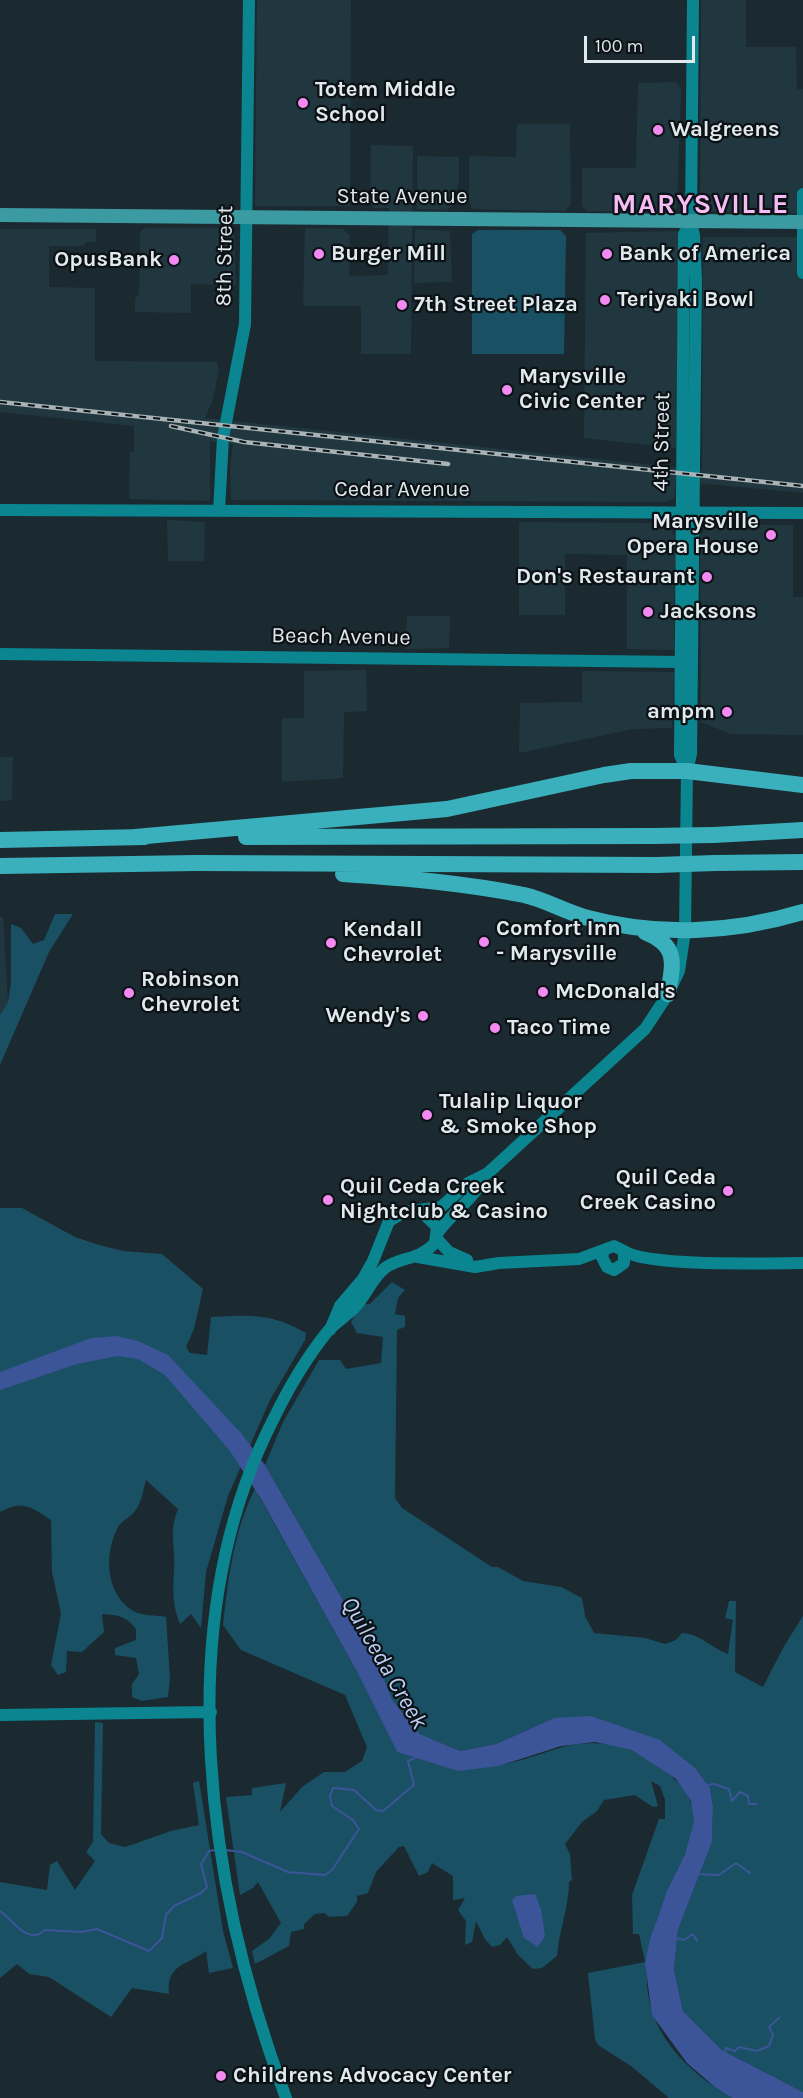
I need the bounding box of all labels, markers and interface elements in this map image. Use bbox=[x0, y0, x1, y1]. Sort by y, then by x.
scale bar bbox=[587, 24, 698, 62]
text: 100 m bbox=[595, 35, 643, 57]
place label: Totem Middle School bbox=[315, 77, 456, 128]
marker: Totem Middle School bbox=[296, 96, 310, 110]
place label: Walgreens bbox=[670, 117, 780, 143]
marker: Walgreens bbox=[651, 123, 665, 137]
street label: State Avenue bbox=[337, 184, 467, 210]
district label: MARYSVILLE bbox=[612, 188, 790, 222]
street label: 8th Street bbox=[211, 205, 239, 307]
place label: Burger Mill bbox=[331, 241, 446, 267]
place label: Bank of America bbox=[619, 241, 791, 267]
place label: OpusBank bbox=[54, 247, 162, 273]
marker: Burger Mill bbox=[312, 247, 326, 261]
marker: Bank of America bbox=[600, 247, 614, 261]
marker: OpusBank bbox=[167, 253, 181, 267]
place label: Teriyaki Bowl bbox=[617, 287, 754, 313]
place label: 7th Street Plaza bbox=[414, 292, 578, 318]
marker: Teriyaki Bowl bbox=[598, 293, 612, 307]
marker: 7th Street Plaza bbox=[395, 298, 409, 312]
place label: Marysville Civic Center bbox=[519, 364, 644, 416]
marker: Marysville Civic Center bbox=[500, 383, 514, 397]
street label: 4th Street bbox=[648, 392, 676, 492]
street label: Cedar Avenue bbox=[334, 477, 470, 503]
place label: Marysville Opera House bbox=[627, 509, 759, 560]
marker: Marysville Opera House bbox=[764, 528, 778, 542]
place label: Don's Restaurant bbox=[516, 564, 695, 590]
marker: Don's Restaurant bbox=[700, 570, 714, 584]
place label: Jacksons bbox=[660, 599, 757, 625]
marker: Jacksons bbox=[641, 605, 655, 619]
street label: Beach Avenue bbox=[271, 623, 411, 651]
place label: ampm bbox=[647, 699, 715, 725]
marker: ampm bbox=[720, 705, 734, 719]
place label: Comfort Inn - Marysville bbox=[496, 916, 621, 968]
place label: Kendall Chevrolet bbox=[343, 917, 442, 968]
marker: Comfort Inn - Marysville bbox=[477, 935, 491, 949]
marker: Kendall Chevrolet bbox=[324, 936, 338, 950]
place label: Robinson Chevrolet bbox=[141, 967, 240, 1018]
place label: McDonald's bbox=[555, 979, 676, 1005]
marker: McDonald's bbox=[536, 985, 550, 999]
marker: Robinson Chevrolet bbox=[122, 986, 136, 1000]
place label: Wendy's bbox=[326, 1003, 411, 1029]
marker: Wendy's bbox=[416, 1009, 430, 1023]
place label: Taco Time bbox=[507, 1015, 611, 1041]
marker: Taco Time bbox=[488, 1021, 502, 1035]
place label: Tulalip Liquor & Smoke Shop bbox=[439, 1089, 597, 1140]
marker: Tulalip Liquor & Smoke Shop bbox=[420, 1108, 434, 1122]
place label: Quil Ceda Creek Casino bbox=[580, 1165, 716, 1216]
place label: Quil Ceda Creek Nightclub & Casino bbox=[340, 1174, 548, 1226]
marker: Quil Ceda Creek Casino bbox=[721, 1184, 735, 1198]
marker: Quil Ceda Creek Nightclub & Casino bbox=[321, 1193, 335, 1207]
water label: Quilceda Creek bbox=[335, 1592, 433, 1734]
place label: Childrens Advocacy Center bbox=[233, 2063, 511, 2089]
marker: Childrens Advocacy Center bbox=[214, 2069, 228, 2083]

